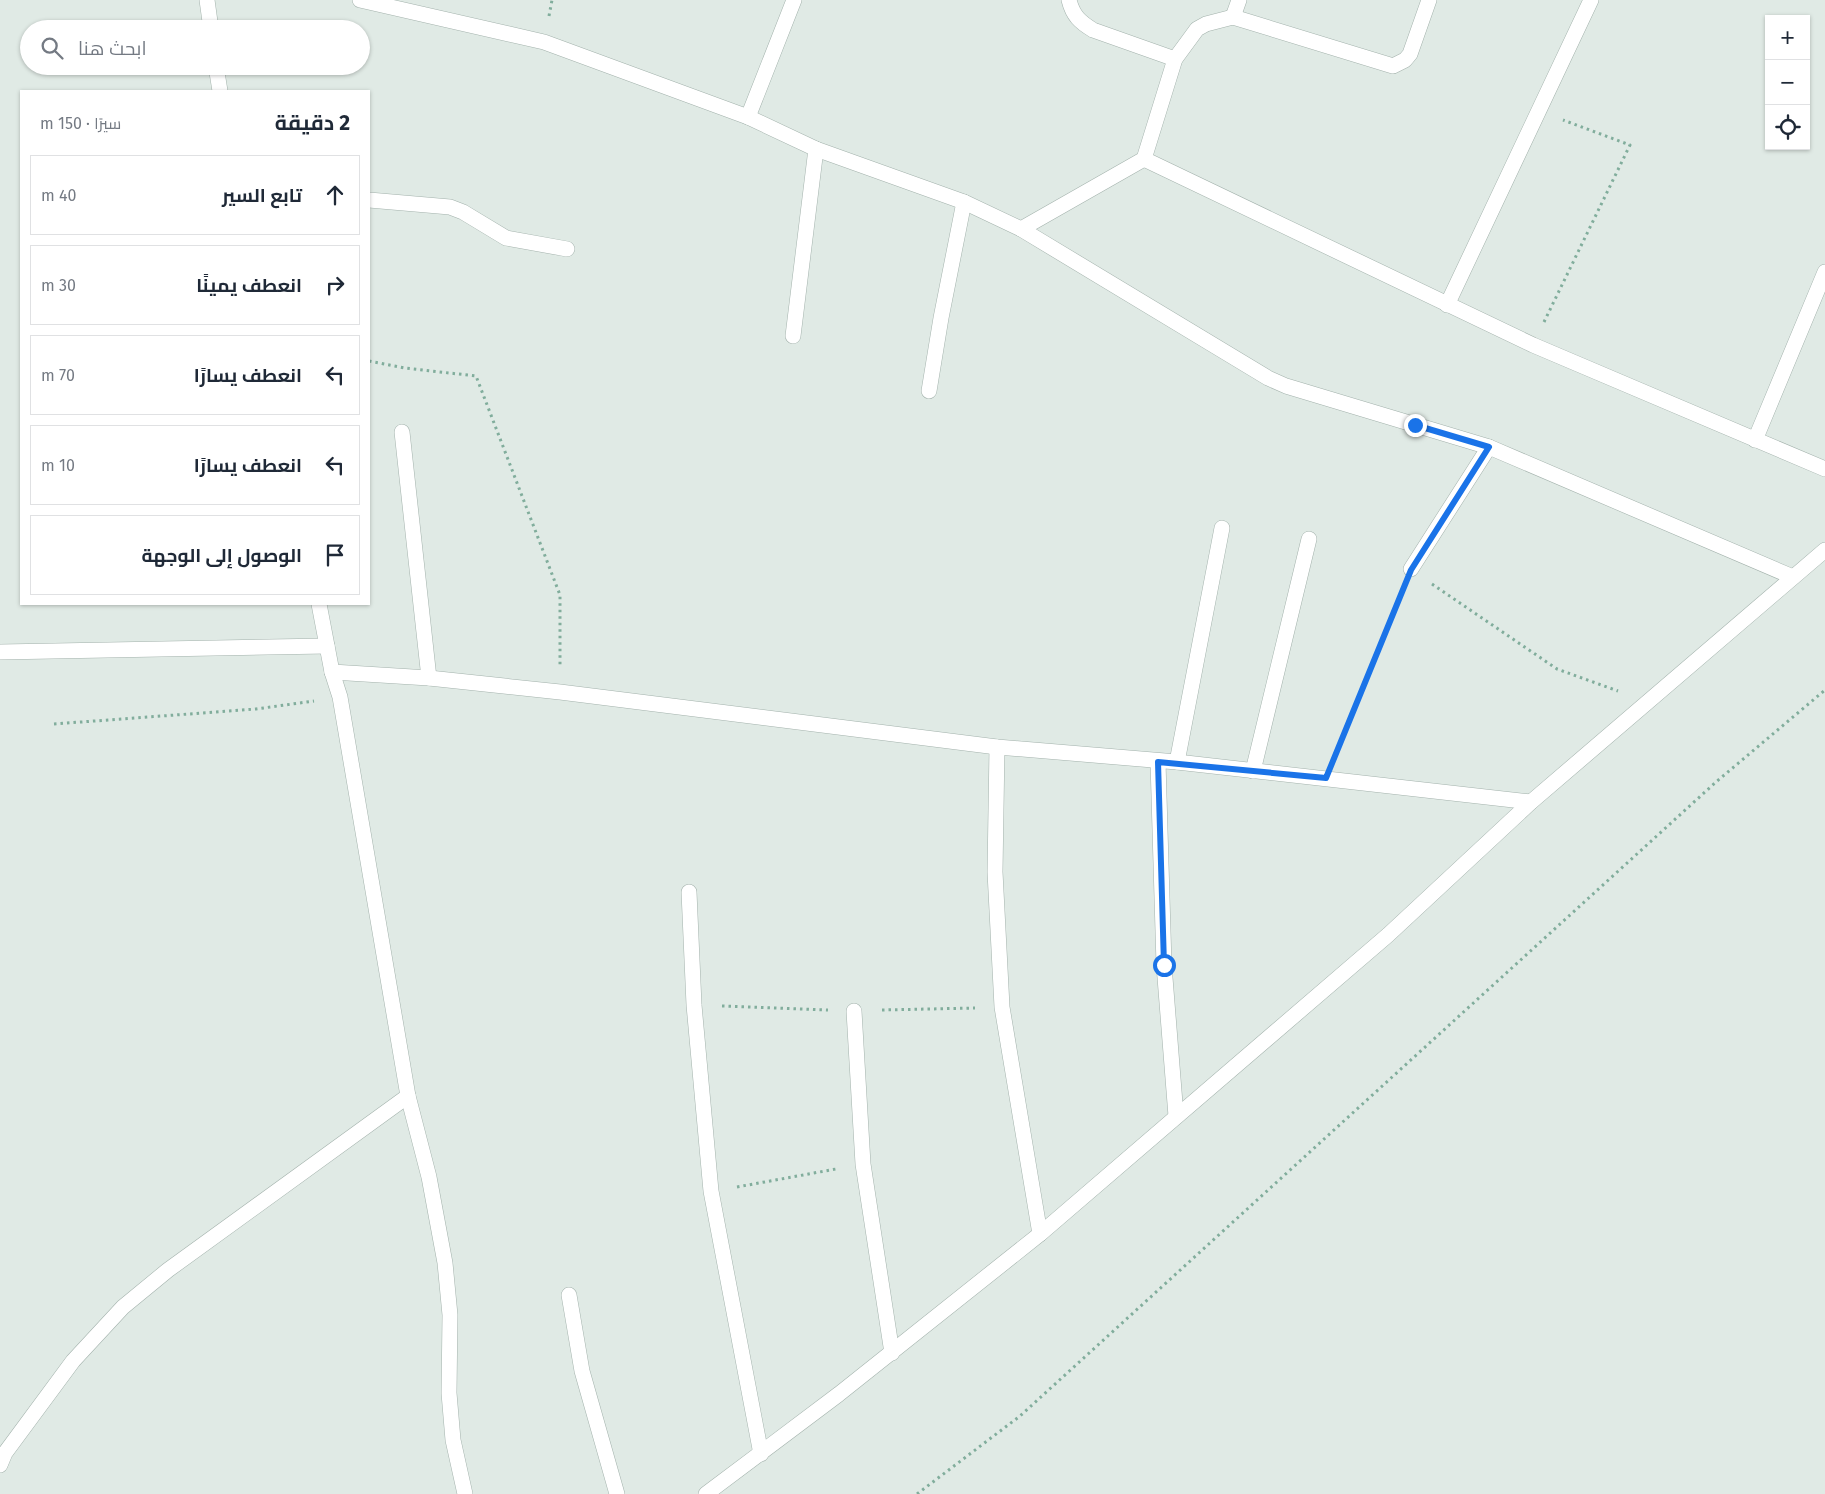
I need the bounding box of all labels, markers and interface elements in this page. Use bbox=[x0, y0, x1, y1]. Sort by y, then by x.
map controls bbox=[1765, 15, 1810, 150]
button: + bbox=[1765, 15, 1810, 60]
search box bbox=[20, 20, 370, 75]
icon: search bbox=[38, 34, 66, 62]
text: ابحث هنا bbox=[78, 37, 147, 60]
button: − bbox=[1765, 60, 1810, 105]
button: locate bbox=[1765, 105, 1810, 150]
text: 2 دقيقة bbox=[275, 110, 350, 136]
text: سيرًا · 150 m bbox=[40, 114, 121, 133]
icon: ahead bbox=[321, 181, 349, 209]
text: تابع السير bbox=[222, 184, 302, 207]
text: 40 m bbox=[41, 186, 76, 205]
icon: right bbox=[321, 271, 349, 299]
text: انعطف يمينًا bbox=[196, 274, 302, 297]
text: 30 m bbox=[41, 276, 76, 295]
icon: left bbox=[321, 361, 349, 389]
text: انعطف يسارًا bbox=[194, 364, 302, 387]
text: 70 m bbox=[41, 366, 75, 385]
route end bbox=[1404, 414, 1427, 437]
icon: left bbox=[321, 451, 349, 479]
text: انعطف يسارًا bbox=[194, 454, 302, 477]
text: 10 m bbox=[41, 456, 75, 475]
icon: arrive bbox=[321, 541, 349, 569]
text: الوصول إلى الوجهة bbox=[142, 544, 302, 567]
route start bbox=[1153, 954, 1176, 977]

